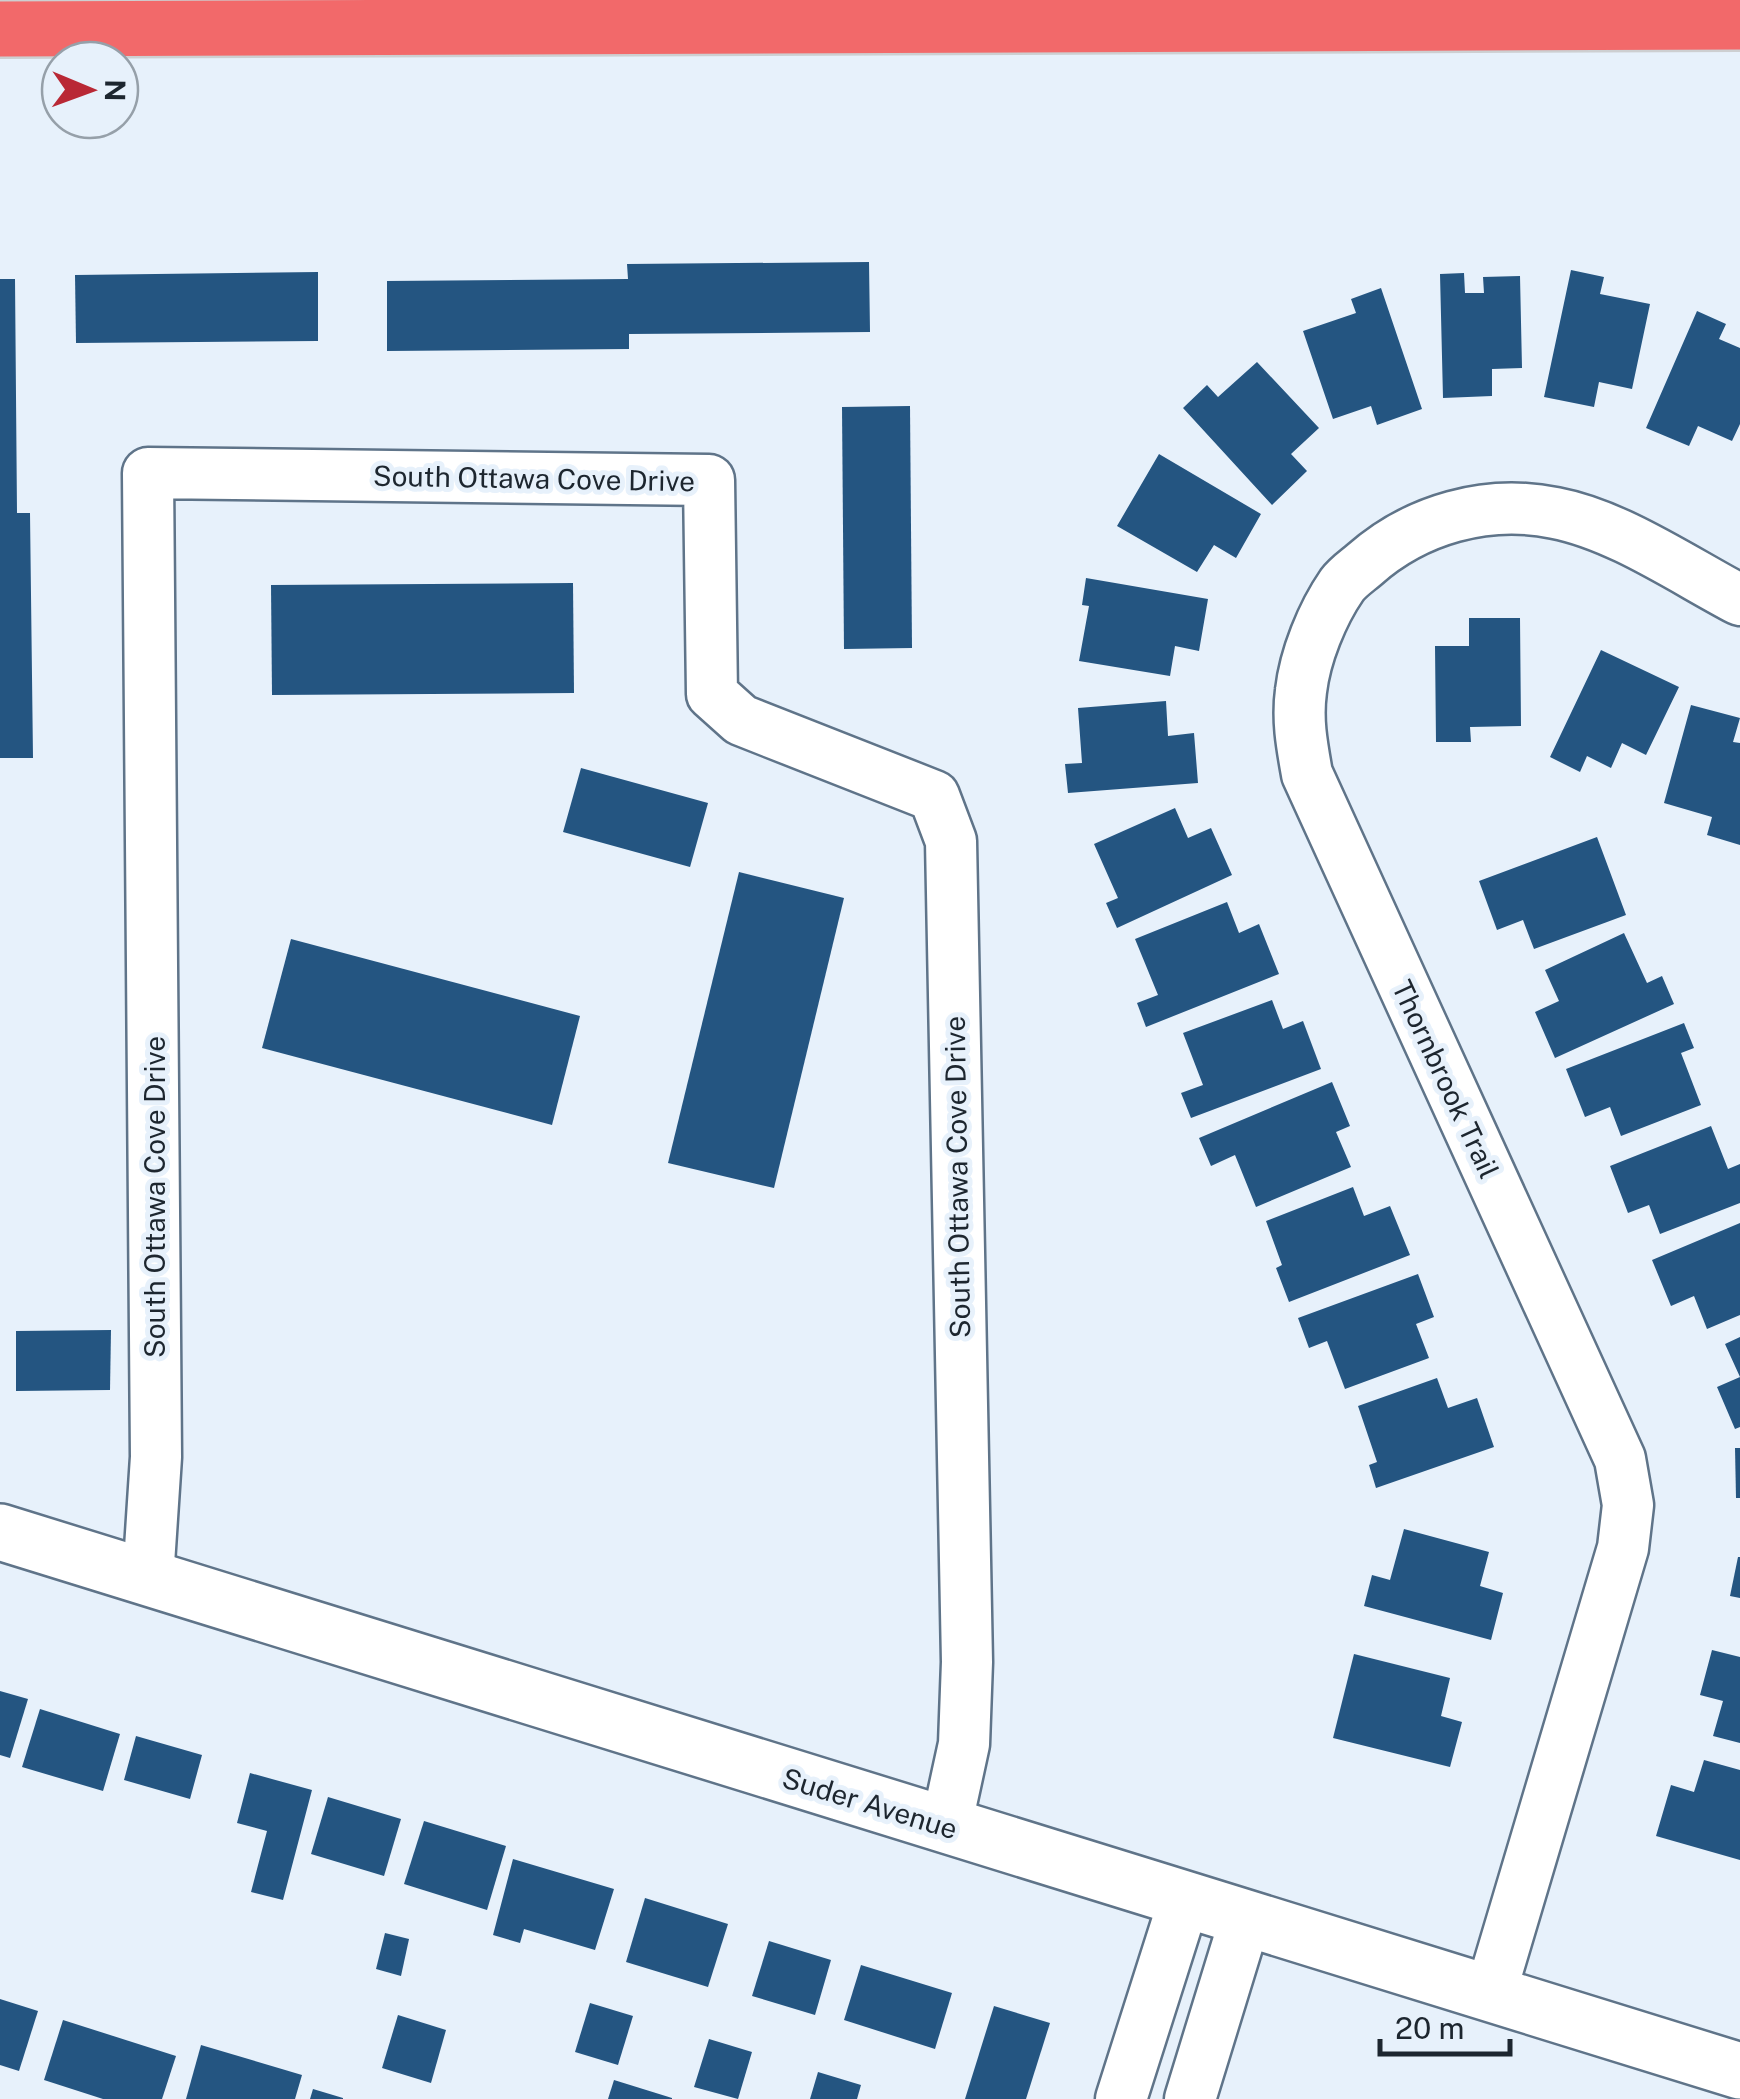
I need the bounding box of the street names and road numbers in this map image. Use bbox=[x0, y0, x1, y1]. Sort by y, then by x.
street label: South Ottawa Cove Drive bbox=[373, 459, 695, 497]
street label: Thornbrook Trail bbox=[1386, 975, 1506, 1183]
street label: South Ottawa Cove Drive bbox=[938, 1016, 976, 1338]
street label: South Ottawa Cove Drive bbox=[138, 1036, 171, 1358]
street label: Suder Avenue bbox=[778, 1761, 962, 1845]

